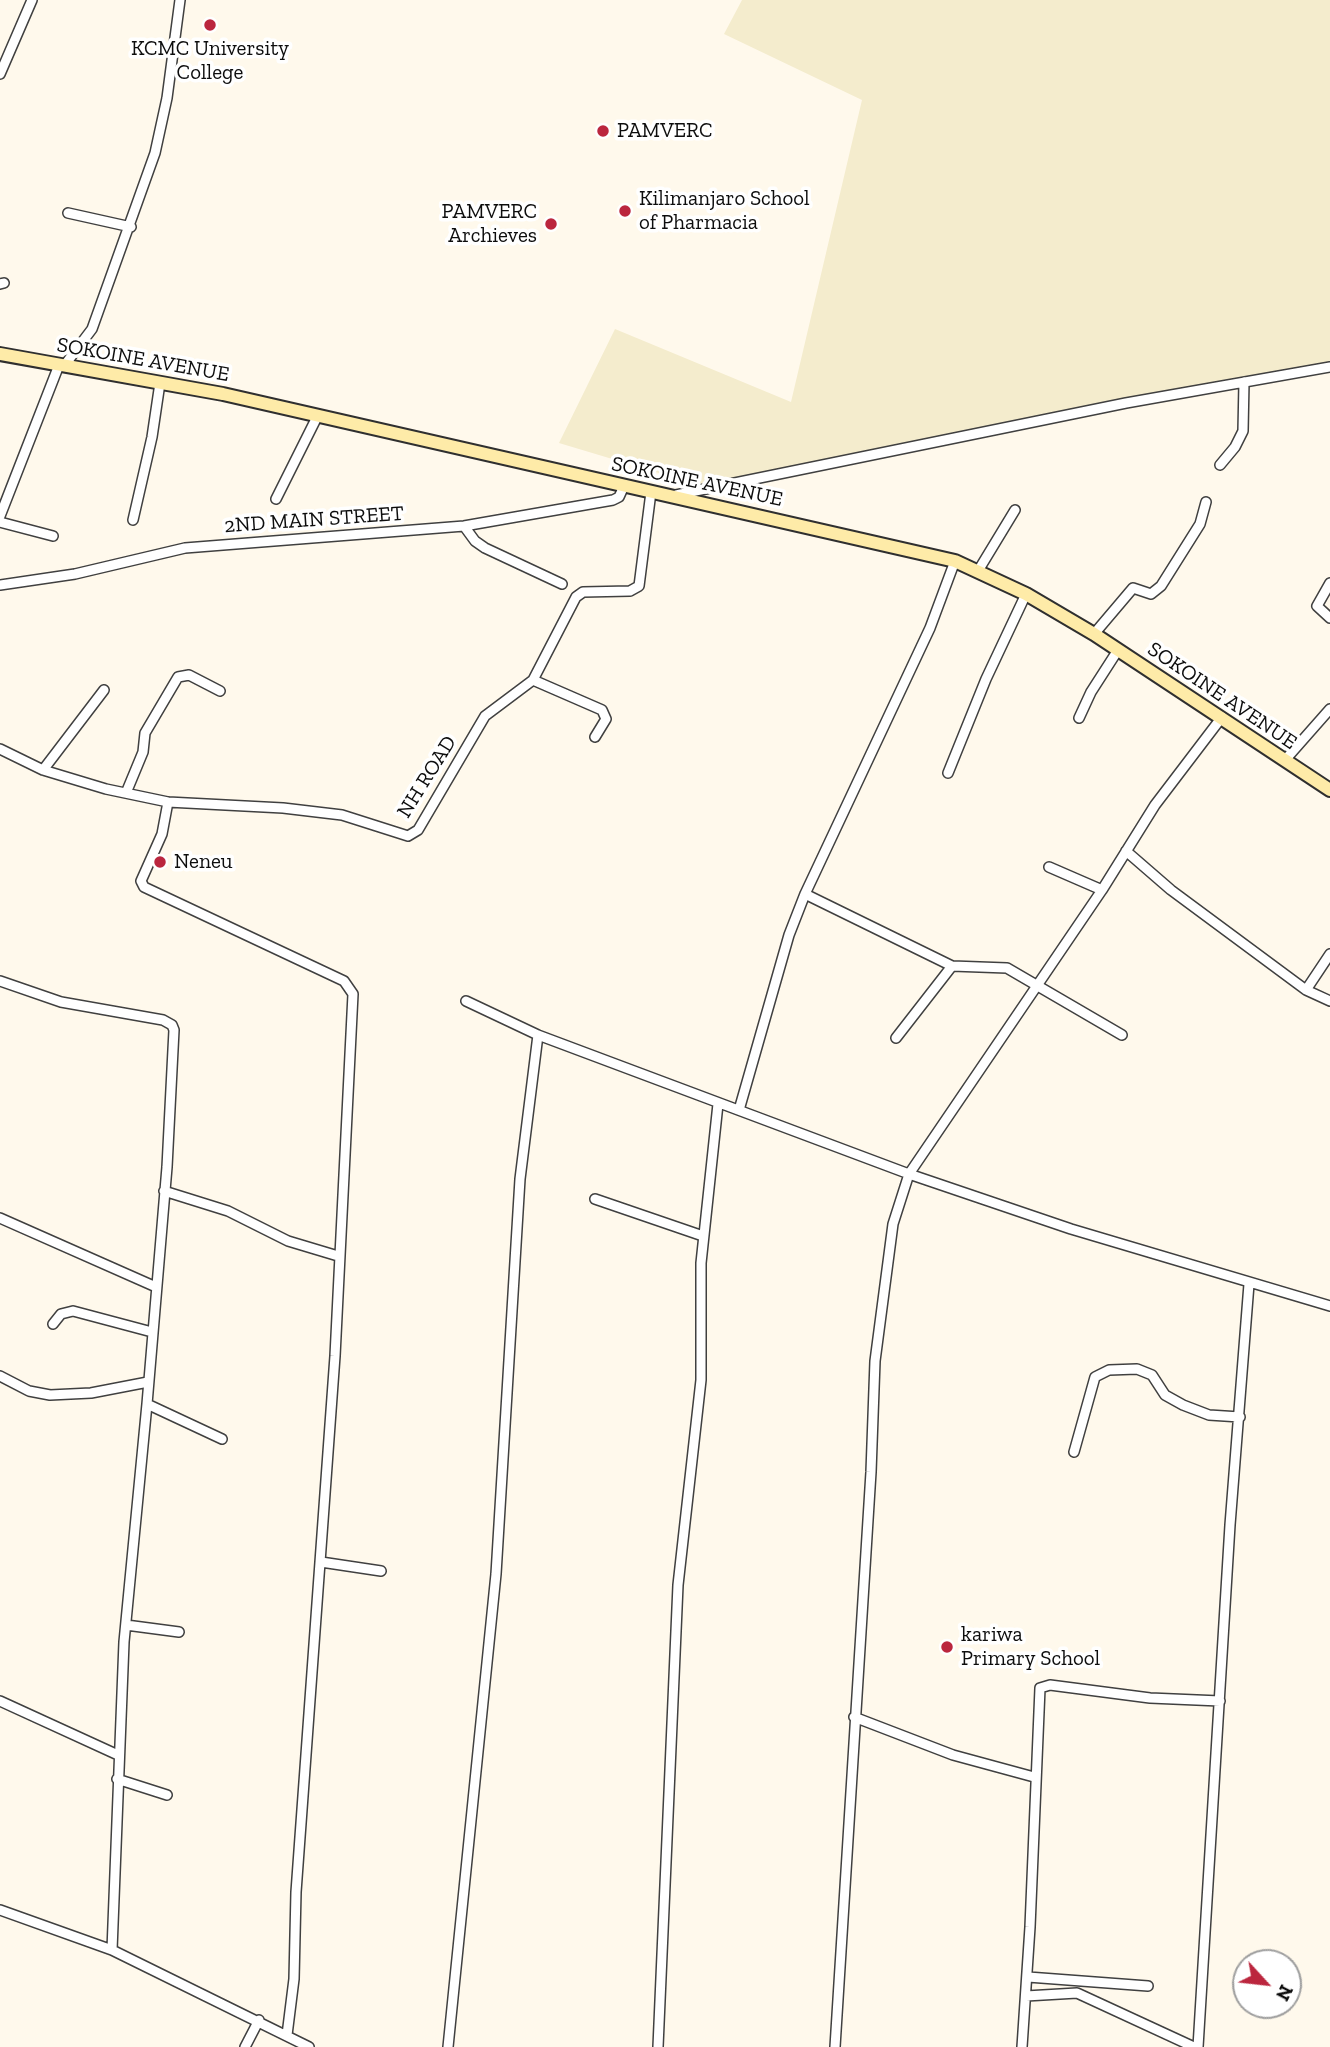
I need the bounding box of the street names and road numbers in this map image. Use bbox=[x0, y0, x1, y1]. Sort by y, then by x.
street label: SOKOINE AVENUE bbox=[55, 332, 231, 388]
street label: SOKOINE AVENUE bbox=[609, 452, 785, 512]
street label: 2ND MAIN STREET bbox=[223, 501, 405, 539]
street label: SOKOINE AVENUE bbox=[1143, 637, 1301, 755]
street label: NH ROAD bbox=[392, 731, 462, 823]

